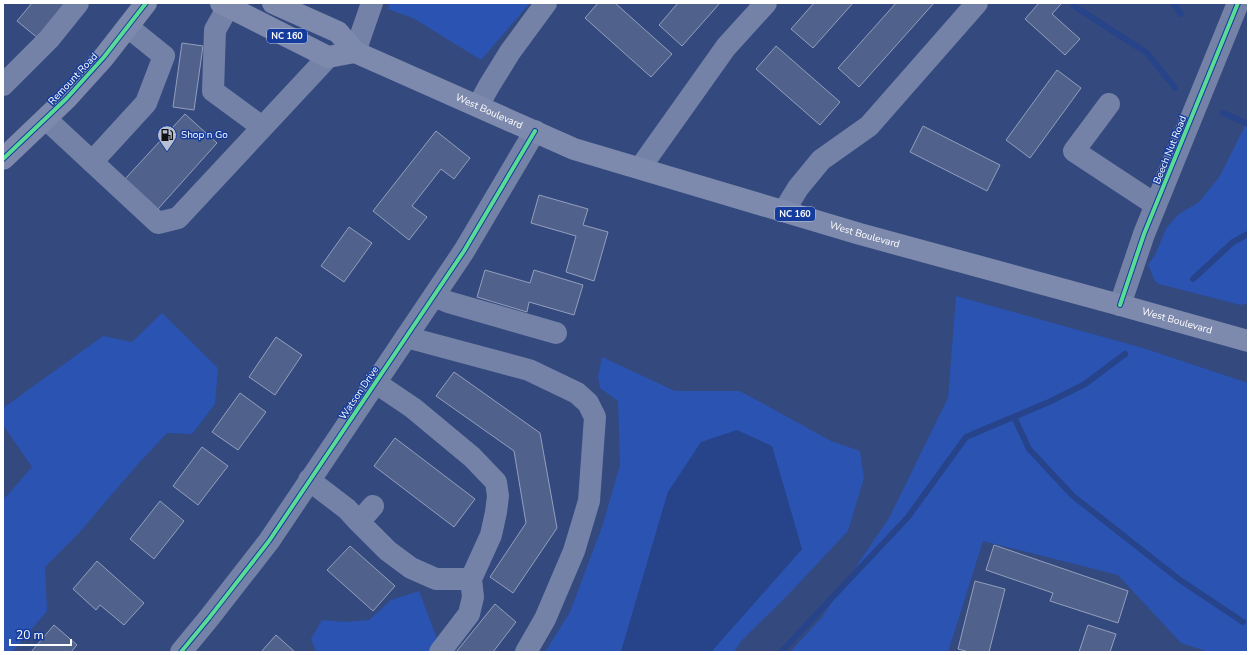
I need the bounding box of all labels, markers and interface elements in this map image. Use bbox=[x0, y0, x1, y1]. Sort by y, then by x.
road number: NC 160 bbox=[267, 29, 307, 43]
street label: Remount Road bbox=[45, 50, 101, 108]
street label: West Boulevard bbox=[453, 90, 525, 133]
street label: Beech Nut Road bbox=[1150, 114, 1190, 186]
fuel station icon: Shop n Go bbox=[156, 124, 178, 152]
place label: Shop n Go bbox=[181, 128, 228, 142]
road number: NC 160 bbox=[775, 207, 815, 221]
street label: West Boulevard bbox=[828, 218, 901, 252]
street label: West Boulevard bbox=[1140, 304, 1214, 338]
street label: Watson Drive bbox=[336, 364, 382, 422]
scale bar bbox=[10, 621, 71, 647]
text: 20 m bbox=[16, 627, 44, 643]

